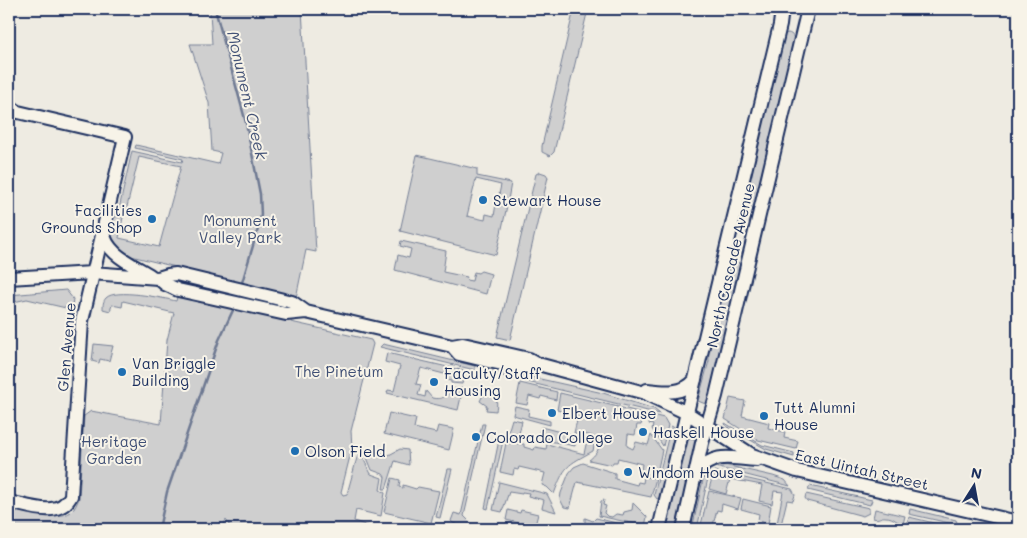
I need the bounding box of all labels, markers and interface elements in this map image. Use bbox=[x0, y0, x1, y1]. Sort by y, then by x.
water label: Monument Creek bbox=[223, 29, 273, 162]
street label: North Cascade Avenue bbox=[701, 181, 759, 349]
place label: Stewart House bbox=[493, 190, 602, 210]
marker: Stewart House bbox=[477, 194, 489, 206]
place label: Facilities Grounds Shop bbox=[41, 200, 142, 237]
park label: Monument Valley Park bbox=[199, 210, 281, 247]
marker: Facilities Grounds Shop bbox=[146, 213, 158, 225]
street label: Glen Avenue bbox=[52, 302, 80, 392]
place label: Van Briggle Building bbox=[132, 353, 216, 390]
park label: The Pinetum bbox=[294, 361, 384, 381]
place label: Faculty/Staff Housing bbox=[444, 363, 542, 400]
marker: Van Briggle Building bbox=[116, 366, 128, 378]
marker: Faculty/Staff Housing bbox=[428, 376, 440, 388]
place label: Tutt Alumni House bbox=[774, 397, 856, 434]
place label: Elbert House bbox=[562, 403, 657, 423]
marker: Elbert House bbox=[546, 407, 558, 419]
marker: Tutt Alumni House bbox=[758, 410, 770, 422]
place label: Haskell House bbox=[653, 422, 754, 442]
marker: Haskell House bbox=[637, 426, 649, 438]
place label: Colorado College bbox=[486, 427, 613, 447]
park label: Heritage Garden bbox=[81, 431, 147, 468]
marker: Colorado College bbox=[470, 431, 482, 443]
place label: Olson Field bbox=[305, 441, 385, 461]
street label: East Uintah Street bbox=[793, 444, 931, 494]
marker: Olson Field bbox=[289, 445, 301, 457]
north arrow bbox=[950, 460, 1000, 510]
place label: Windom House bbox=[638, 462, 744, 482]
text: N bbox=[970, 462, 984, 483]
marker: Windom House bbox=[622, 466, 634, 478]

